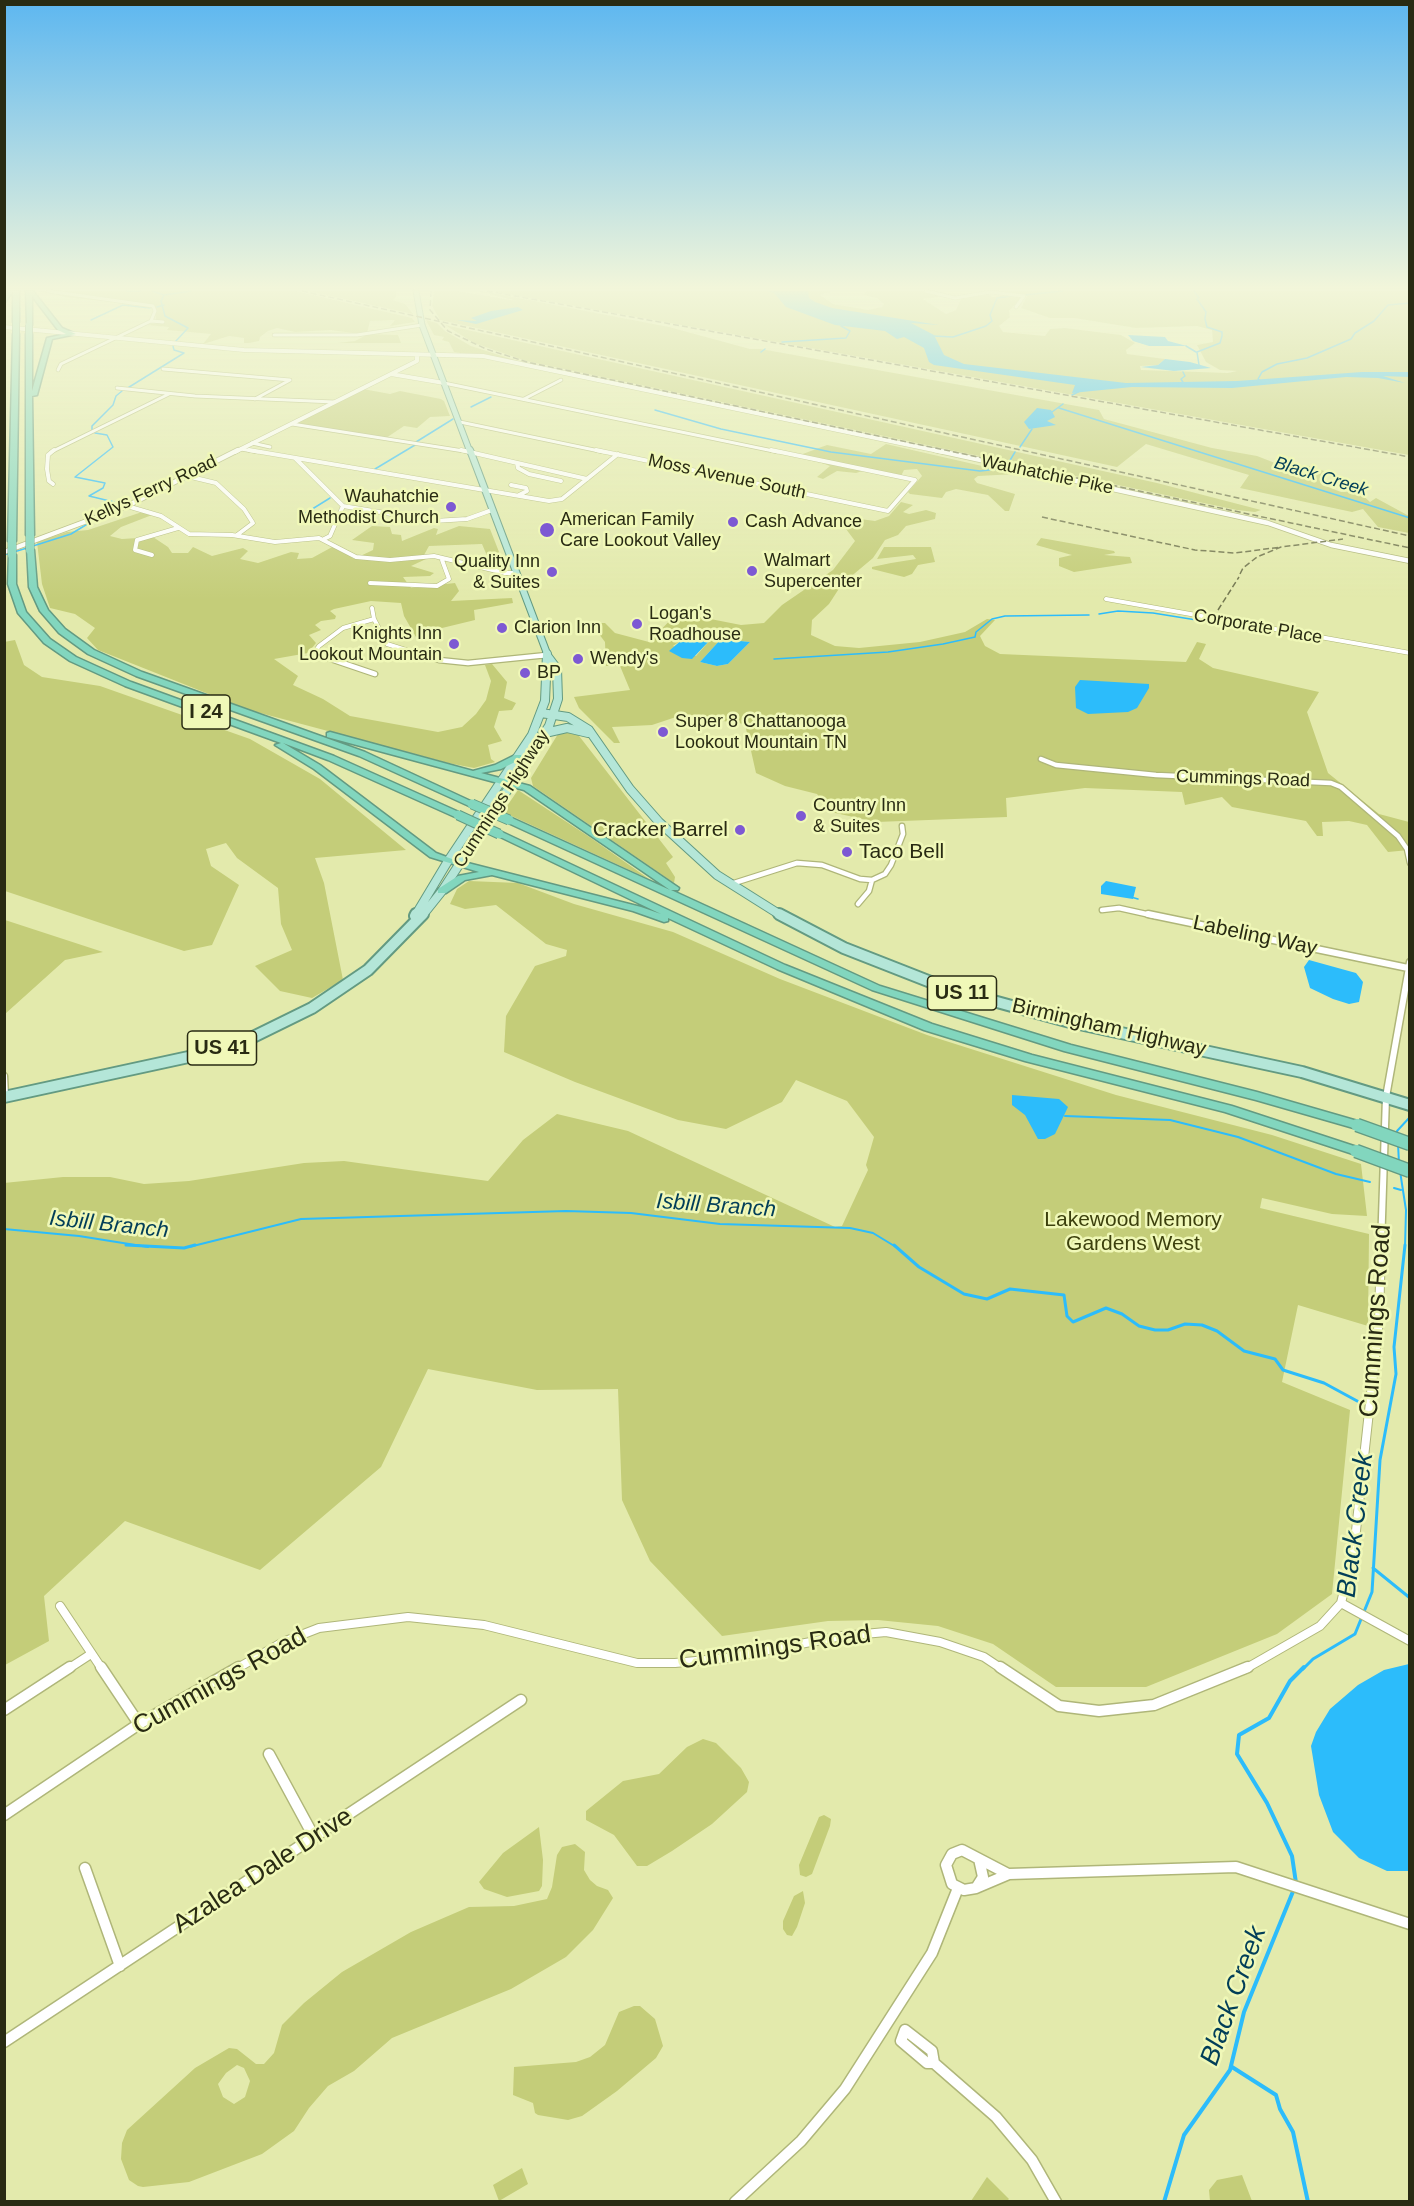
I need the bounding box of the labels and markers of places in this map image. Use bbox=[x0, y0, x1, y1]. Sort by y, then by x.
place label: Wauhatchie Methodist Church bbox=[298, 486, 439, 528]
marker: Wauhatchie Methodist Church bbox=[444, 500, 458, 514]
place label: American Family Care Lookout Valley bbox=[560, 509, 721, 552]
place label: Cash Advance bbox=[745, 511, 862, 533]
marker: Cash Advance bbox=[726, 515, 740, 529]
marker: American Family Care Lookout Valley bbox=[538, 521, 556, 539]
place label: Walmart Supercenter bbox=[764, 550, 862, 592]
place label: Quality Inn & Suites bbox=[454, 551, 540, 594]
marker: Walmart Supercenter bbox=[745, 564, 759, 578]
marker: Quality Inn & Suites bbox=[545, 565, 559, 579]
place label: Logan's Roadhouse bbox=[649, 603, 741, 646]
place label: Clarion Inn bbox=[514, 617, 601, 639]
marker: Logan's Roadhouse bbox=[630, 617, 644, 631]
marker: Clarion Inn bbox=[495, 621, 509, 635]
place label: Knights Inn Lookout Mountain bbox=[299, 623, 442, 666]
marker: Knights Inn Lookout Mountain bbox=[447, 637, 461, 651]
place label: Wendy's bbox=[590, 648, 658, 670]
marker: Wendy's bbox=[571, 652, 585, 666]
place label: BP bbox=[537, 662, 561, 684]
marker: BP bbox=[518, 666, 532, 680]
place label: Super 8 Chattanooga Lookout Mountain TN bbox=[675, 711, 847, 754]
marker: Super 8 Chattanooga Lookout Mountain TN bbox=[656, 725, 670, 739]
place label: Country Inn & Suites bbox=[813, 795, 906, 838]
marker: Country Inn & Suites bbox=[794, 809, 808, 823]
place label: Cracker Barrel bbox=[593, 817, 728, 843]
marker: Cracker Barrel bbox=[733, 823, 747, 837]
place label: Taco Bell bbox=[859, 839, 944, 865]
marker: Taco Bell bbox=[840, 845, 854, 859]

